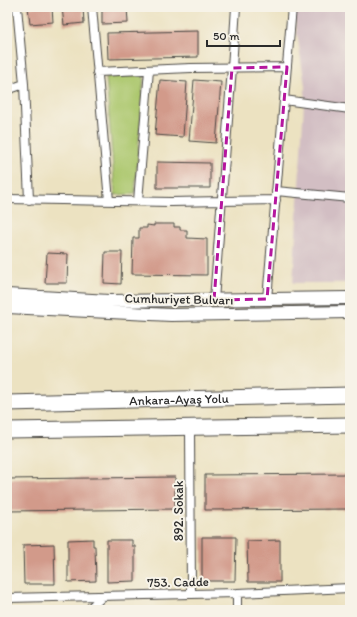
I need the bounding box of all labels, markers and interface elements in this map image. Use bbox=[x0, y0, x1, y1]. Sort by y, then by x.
scale bar bbox=[207, 22, 280, 48]
text: 50 m bbox=[213, 29, 239, 43]
street label: Cumhuriyet Bulvarı bbox=[124, 291, 234, 307]
street label: Ankara-Ayaş Yolu bbox=[129, 390, 229, 408]
street label: 892. Sokak bbox=[171, 480, 186, 541]
street label: 753. Cadde bbox=[147, 574, 209, 590]

